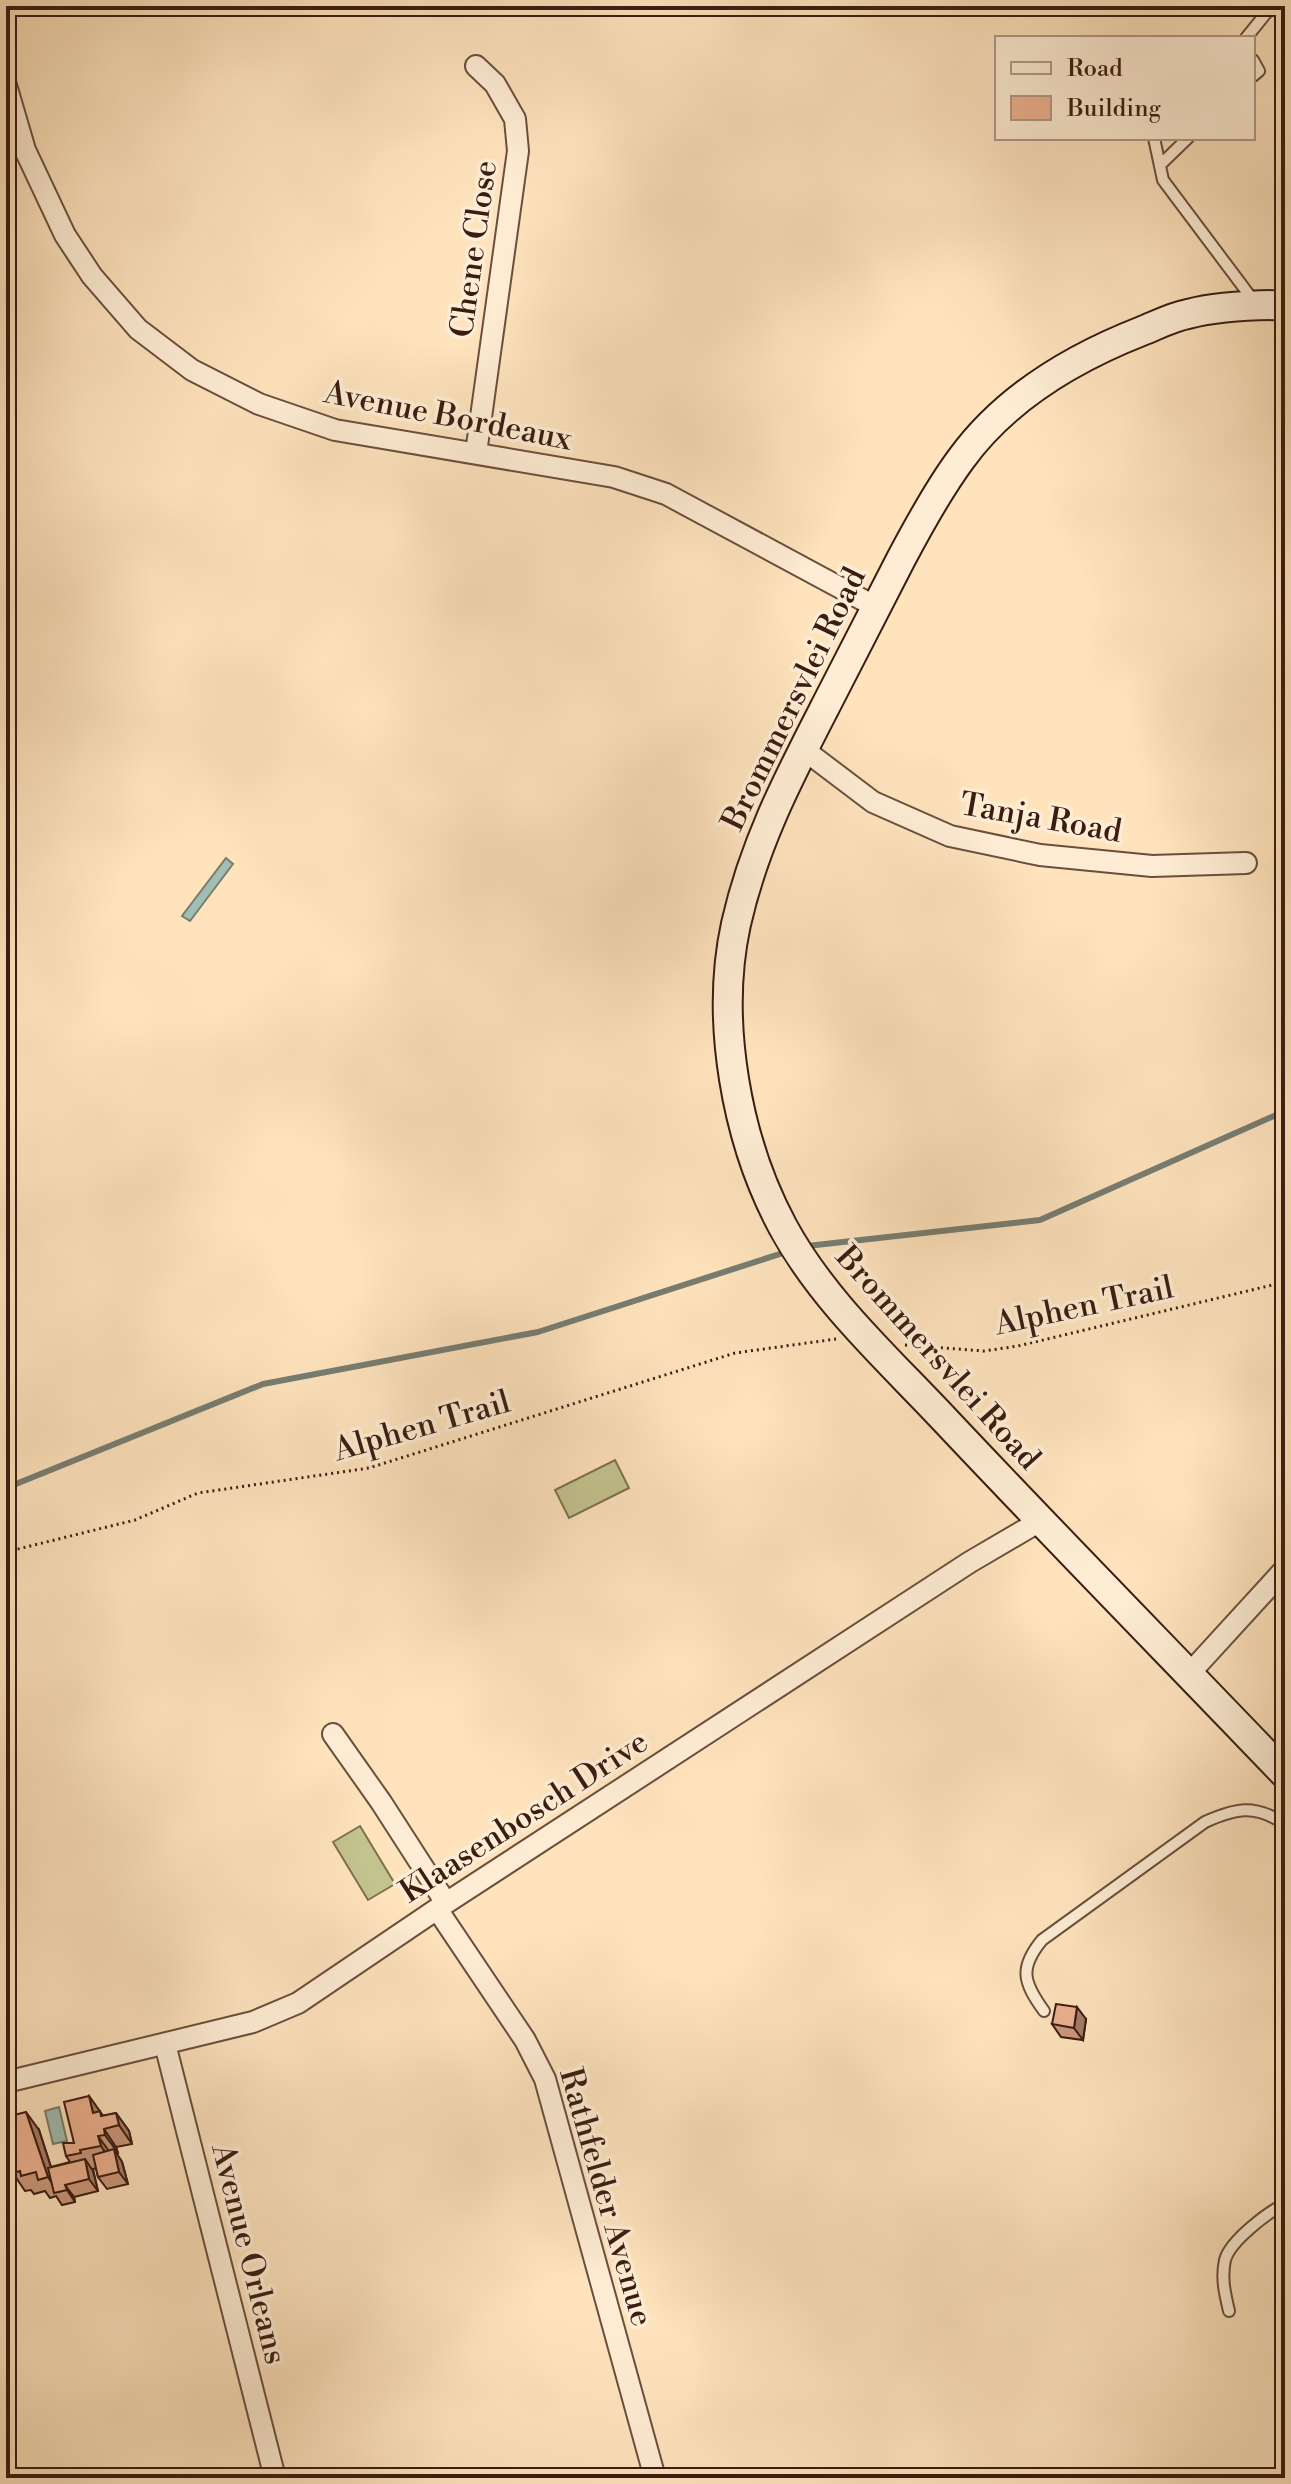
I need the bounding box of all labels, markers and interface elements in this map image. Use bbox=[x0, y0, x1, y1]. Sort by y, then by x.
legend bbox=[995, 36, 1255, 140]
text: Road bbox=[1067, 54, 1123, 84]
text: Building bbox=[1066, 94, 1161, 124]
street label: Chene Close bbox=[442, 158, 506, 340]
street label: Avenue Bordeaux bbox=[320, 372, 576, 460]
street label: Brommersvlei Road bbox=[713, 561, 875, 838]
street label: Tanja Road bbox=[957, 784, 1125, 852]
street label: Brommersvlei Road bbox=[826, 1237, 1049, 1478]
street label: Alphen Trail bbox=[990, 1267, 1178, 1345]
street label: Alphen Trail bbox=[328, 1382, 515, 1471]
street label: Klaasenbosch Drive bbox=[392, 1722, 656, 1912]
street label: Rathfelder Avenue bbox=[550, 2063, 662, 2331]
street label: Avenue Orleans bbox=[202, 2139, 296, 2368]

